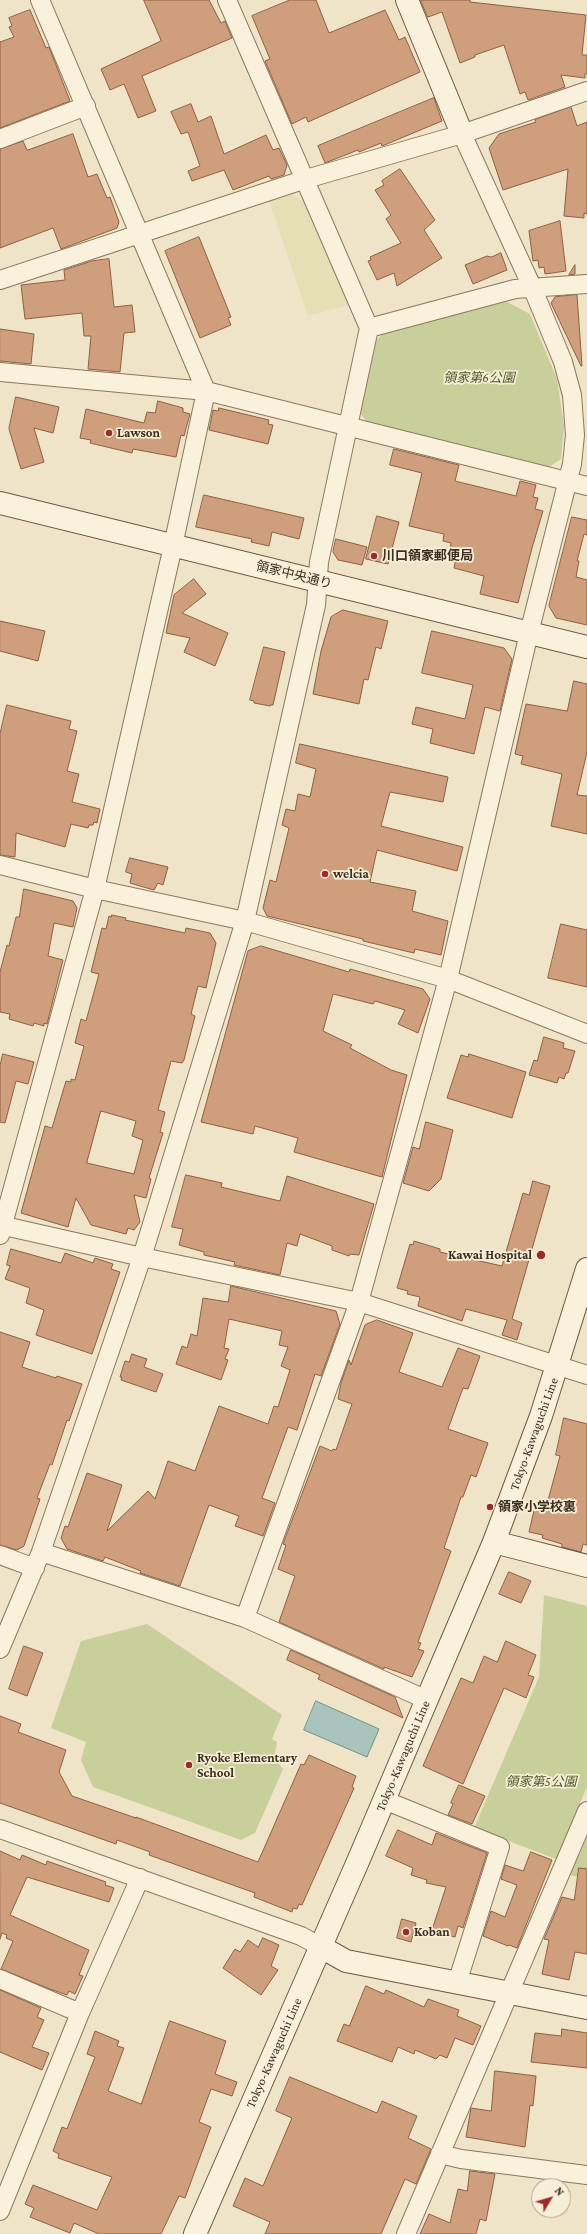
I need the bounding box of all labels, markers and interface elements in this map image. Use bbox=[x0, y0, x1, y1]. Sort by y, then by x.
park label: 領家第6公園 bbox=[443, 370, 515, 386]
place label: Lawson bbox=[117, 425, 160, 441]
marker: Lawson bbox=[104, 428, 114, 438]
place label: 川口領家郵便局 bbox=[382, 548, 473, 564]
marker: 川口領家郵便局 bbox=[369, 551, 379, 561]
street label: 領家中央通り bbox=[254, 558, 334, 592]
place label: welcia bbox=[333, 866, 369, 882]
marker: welcia bbox=[320, 869, 330, 879]
place label: Kawai Hospital bbox=[448, 1247, 532, 1263]
marker: Kawai Hospital bbox=[535, 1249, 547, 1261]
street label: Tokyo-Kawaguchi Line bbox=[506, 1375, 562, 1493]
place label: 領家小学校裏 bbox=[498, 1499, 576, 1515]
marker: 領家小学校裏 bbox=[485, 1502, 495, 1512]
street label: Tokyo-Kawaguchi Line bbox=[373, 1698, 433, 1814]
place label: Ryoke Elementary School bbox=[197, 1750, 297, 1781]
marker: Ryoke Elementary School bbox=[184, 1760, 194, 1770]
park label: 領家第5公園 bbox=[505, 1774, 577, 1790]
place label: Koban bbox=[414, 1924, 450, 1940]
marker: Koban bbox=[401, 1927, 411, 1937]
street label: Tokyo-Kawaguchi Line bbox=[243, 1995, 305, 2111]
north arrow bbox=[531, 2178, 571, 2218]
text: N bbox=[553, 2185, 567, 2198]

